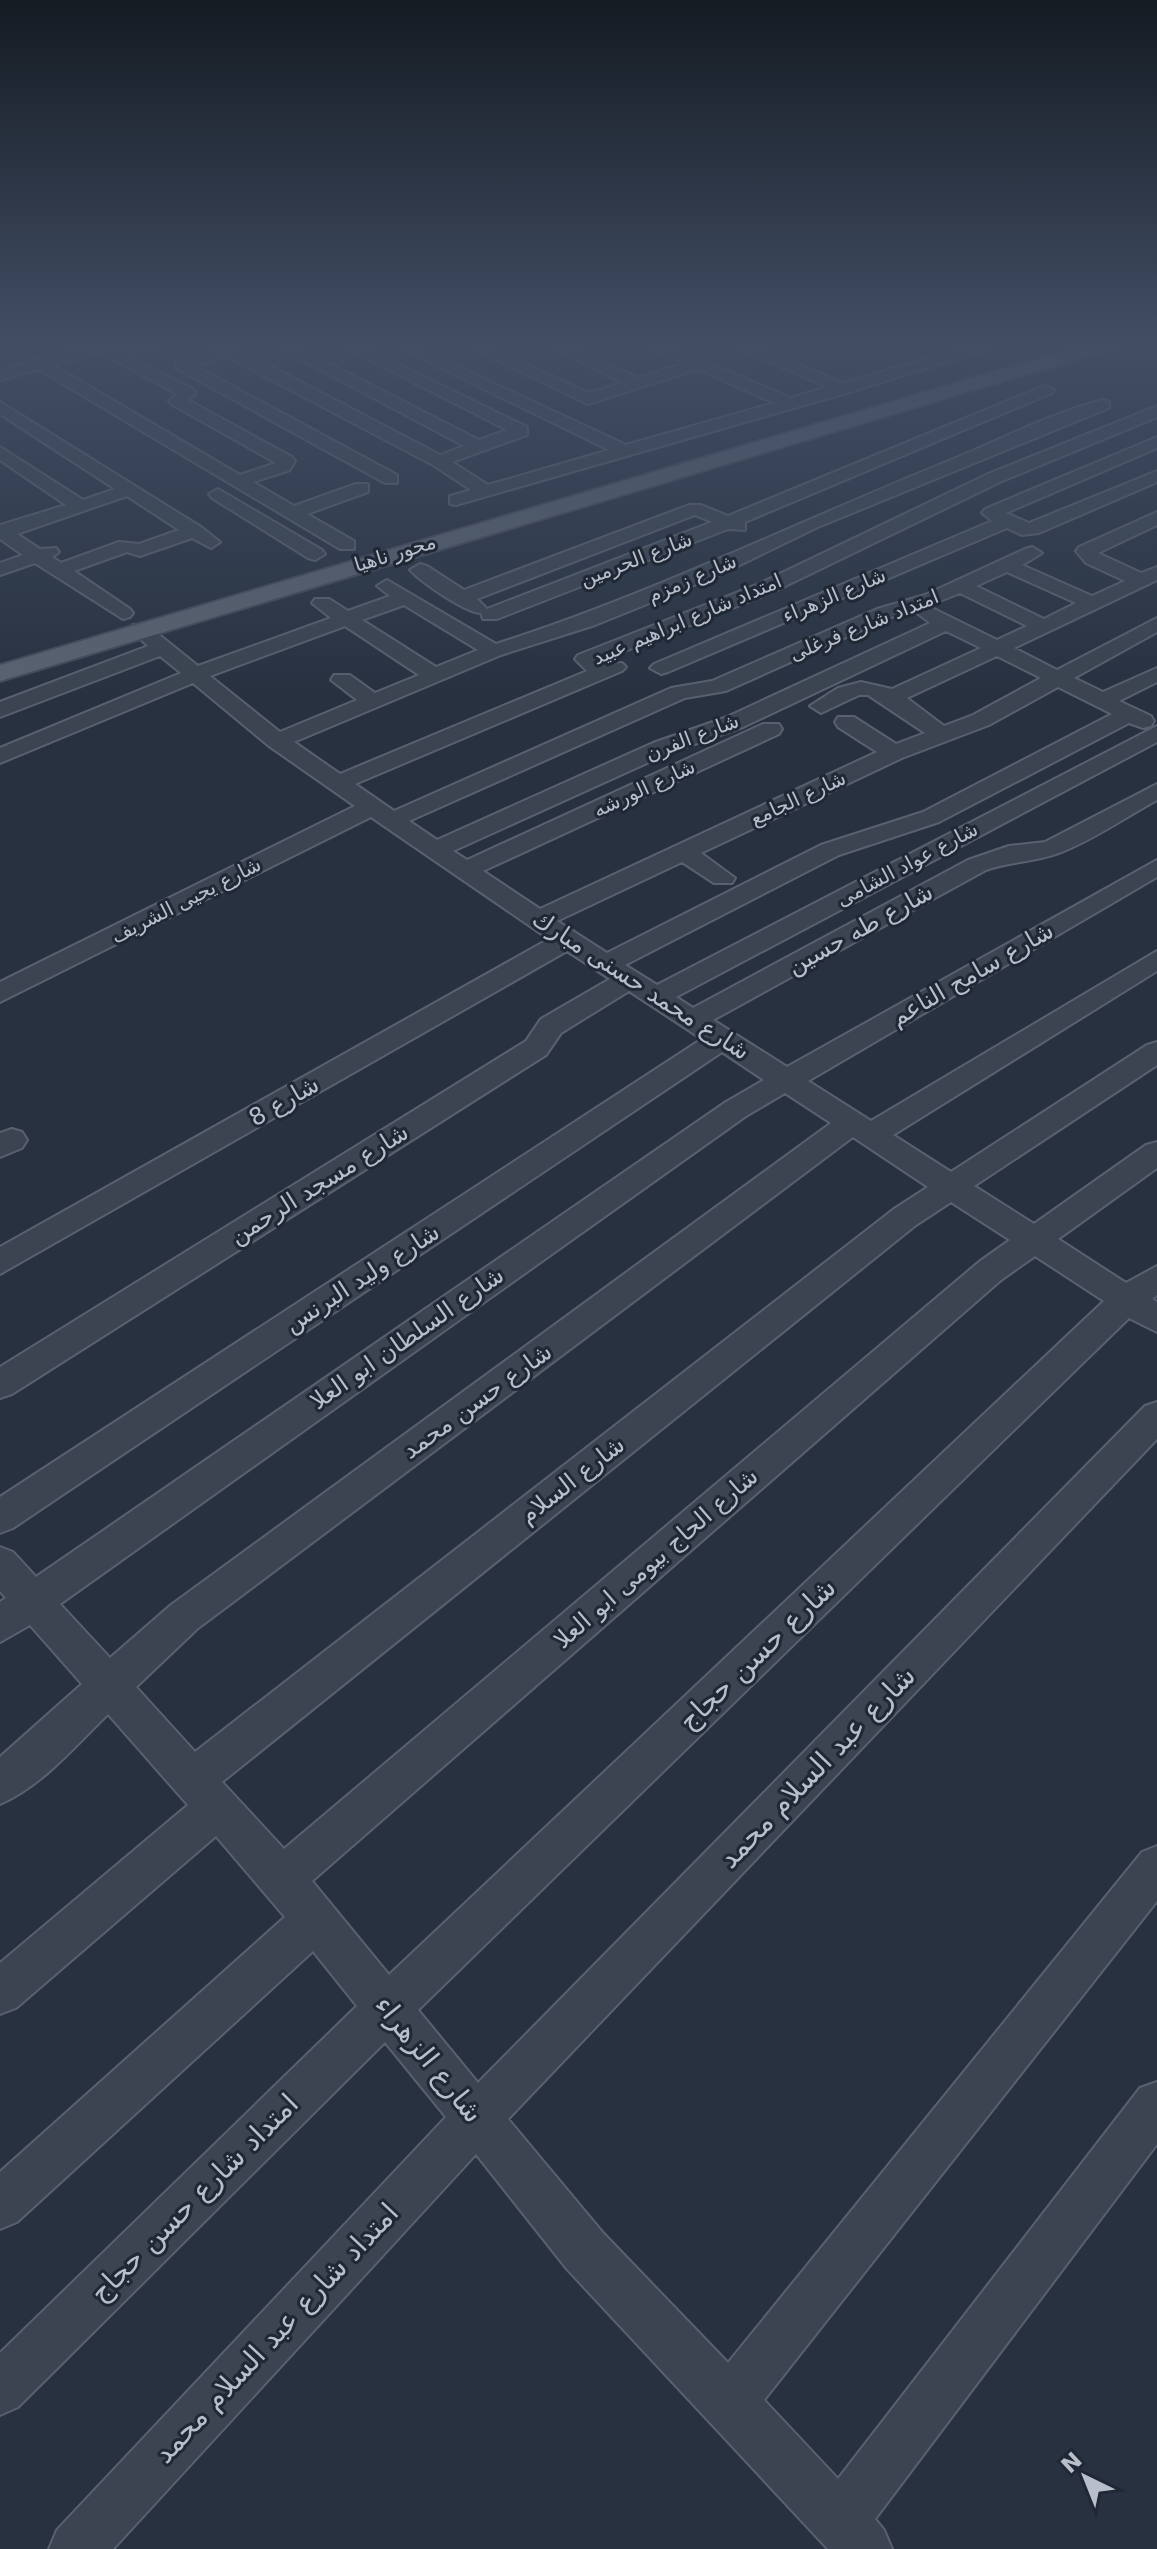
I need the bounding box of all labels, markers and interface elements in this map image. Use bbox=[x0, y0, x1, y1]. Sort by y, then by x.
street label: شارع الحرمين bbox=[576, 527, 696, 591]
street label: محور ناهيا bbox=[351, 529, 439, 577]
street label: شارع زمزم bbox=[644, 548, 740, 608]
street label: شارع الزهراء bbox=[779, 562, 889, 628]
street label: امتداد شارع ابراهيم عبيد bbox=[589, 568, 785, 670]
street label: امتداد شارع فرغلى bbox=[786, 584, 942, 666]
street label: شارع الفرن bbox=[642, 708, 742, 766]
street label: شارع الورشه bbox=[589, 754, 699, 822]
street label: شارع الجامع bbox=[746, 765, 850, 831]
street label: شارع عواد الشامى bbox=[832, 817, 982, 911]
street label: شارع يحيى الشريف bbox=[107, 852, 265, 948]
street label: شارع طه حسين bbox=[782, 877, 938, 981]
street label: شارع محمد حسنى مبارك bbox=[527, 904, 755, 1066]
street label: شارع سامح الناعم bbox=[886, 916, 1058, 1032]
street label: شارع 8 bbox=[244, 1070, 324, 1132]
street label: شارع مسجد الرحمن bbox=[225, 1118, 413, 1250]
street label: شارع وليد البرنس bbox=[279, 1217, 445, 1339]
street label: شارع السلطان ابو العلا bbox=[305, 1261, 509, 1415]
street label: شارع حسن محمد bbox=[397, 1337, 557, 1465]
street label: شارع السلام bbox=[514, 1430, 630, 1530]
street label: شارع الحاج بيومى ابو العلا bbox=[548, 1462, 764, 1654]
street label: شارع حسن حجاج bbox=[672, 1571, 843, 1738]
street label: شارع عبد السلام محمد bbox=[712, 1659, 922, 1875]
street label: شارع الزهراء bbox=[368, 1989, 490, 2129]
street label: امتداد شارع حسن حجاج bbox=[83, 2087, 306, 2310]
street label: امتداد شارع عبد السلام محمد bbox=[147, 2196, 405, 2470]
north arrow bbox=[1045, 2437, 1125, 2517]
text: N bbox=[1056, 2447, 1087, 2478]

